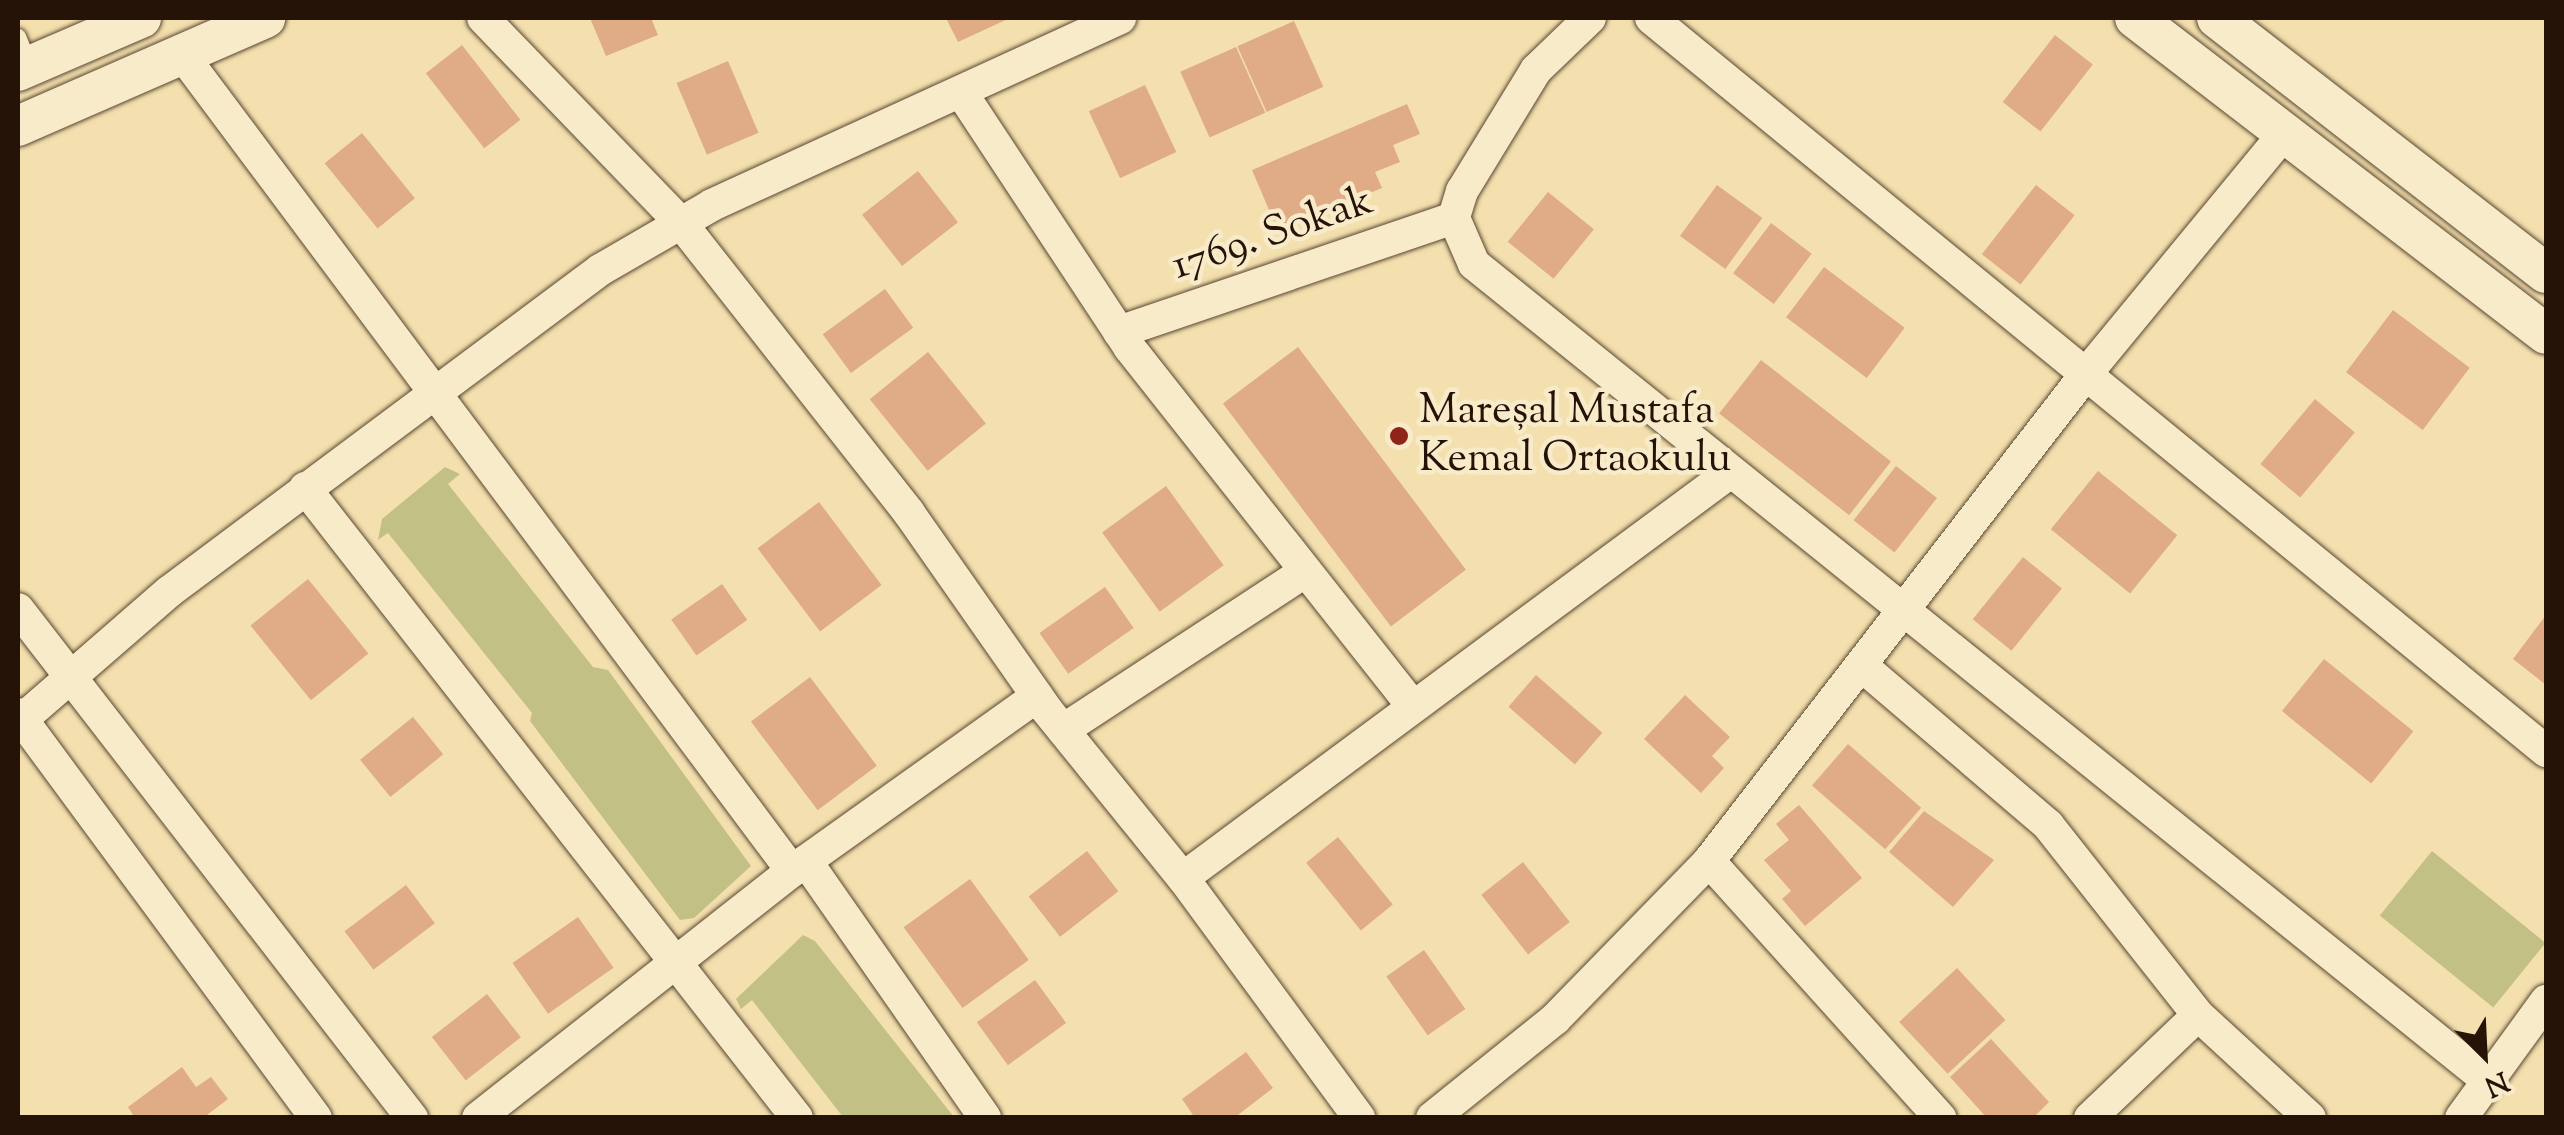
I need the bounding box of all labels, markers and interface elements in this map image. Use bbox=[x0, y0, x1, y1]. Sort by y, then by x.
street label: 1769. Sokak bbox=[1166, 177, 1380, 293]
place label: Mareşal Mustafa Kemal Ortaokulu bbox=[1419, 387, 1731, 486]
marker: Mareşal Mustafa Kemal Ortaokulu bbox=[1388, 425, 1410, 447]
north arrow bbox=[2434, 1005, 2534, 1105]
text: N bbox=[2478, 1060, 2515, 1105]

